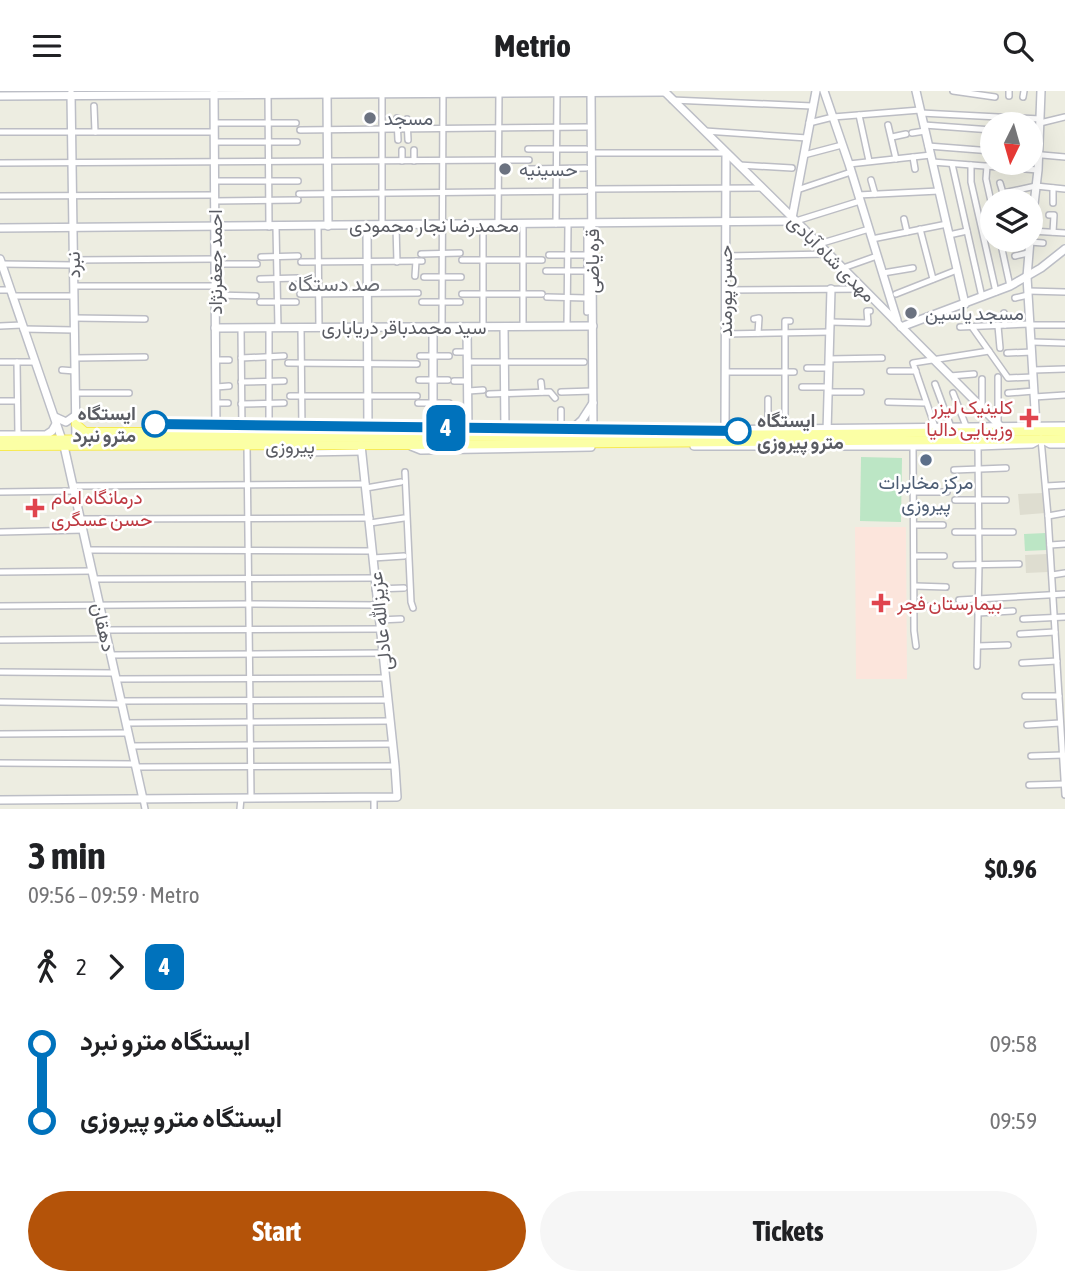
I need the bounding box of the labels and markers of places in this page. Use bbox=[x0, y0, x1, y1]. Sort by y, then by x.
place label: مسجد bbox=[384, 107, 433, 130]
marker: مسجد bbox=[362, 110, 378, 126]
place label: حسینیه bbox=[519, 158, 578, 181]
marker: حسینیه bbox=[497, 161, 513, 177]
place label: مسجد یاسین bbox=[925, 302, 1024, 325]
marker: مسجد یاسین bbox=[903, 305, 919, 321]
place label: کلینیک لیزر وزیبایی دالیا bbox=[926, 396, 1013, 441]
place label: ایستگاه مترو نبرد bbox=[72, 402, 136, 448]
marker: کلینیک لیزر وزیبایی دالیا bbox=[1019, 408, 1039, 428]
place label: ایستگاه مترو پیروزی bbox=[757, 409, 844, 456]
marker: ایستگاه مترو نبرد bbox=[142, 411, 168, 437]
marker: ایستگاه مترو پیروزی bbox=[725, 418, 751, 444]
marker: مرکز مخابرات پیروزی bbox=[918, 452, 934, 468]
place label: مرکز مخابرات پیروزی bbox=[879, 471, 973, 518]
place label: درمانگاه امام حسن عسگری bbox=[51, 486, 152, 531]
marker: درمانگاه امام حسن عسگری bbox=[25, 498, 45, 518]
place label: بیمارستان فجر bbox=[896, 592, 1002, 615]
marker: بیمارستان فجر bbox=[871, 593, 891, 613]

